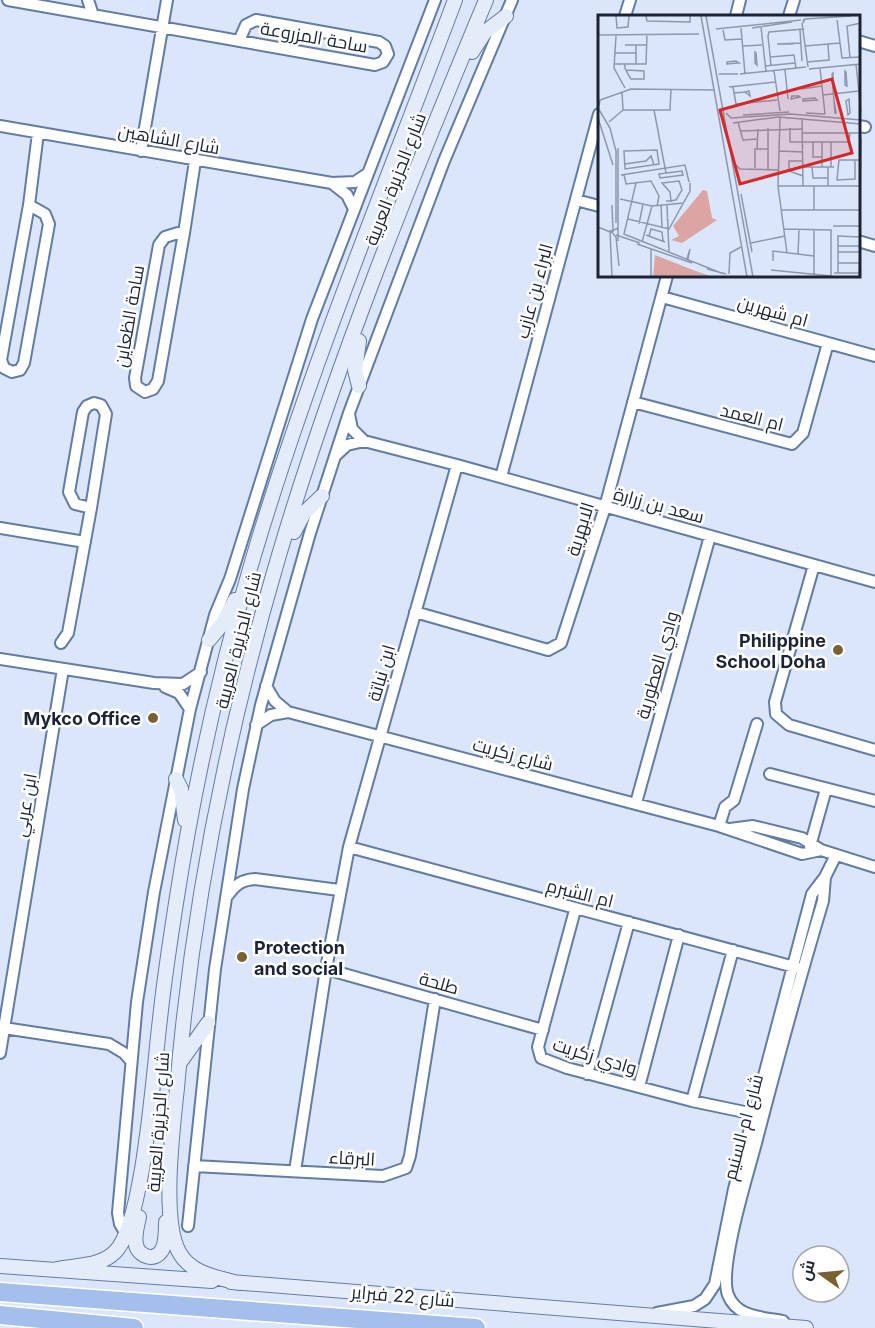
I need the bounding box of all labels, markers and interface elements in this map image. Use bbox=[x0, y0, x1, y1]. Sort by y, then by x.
inset map bbox=[598, 15, 860, 278]
street label: ساحة المزروعة bbox=[259, 17, 369, 58]
street label: شارع الجزيرة العربية bbox=[360, 110, 432, 249]
street label: شارع الشاهين bbox=[116, 120, 221, 160]
street label: البراء بن عازب bbox=[511, 241, 558, 341]
street label: ساحة الظعاين bbox=[110, 263, 149, 369]
street label: ام شهرين bbox=[735, 291, 811, 333]
street label: ام العمد bbox=[718, 399, 786, 437]
street label: سعد بن زرارة bbox=[611, 483, 707, 528]
street label: الابهرية bbox=[562, 500, 599, 559]
street label: شارع الجزيرة العربية bbox=[211, 569, 267, 711]
street label: وادي العطورية bbox=[632, 609, 686, 722]
place label: Philippine School Doha bbox=[716, 630, 826, 672]
street label: ابن نباتة bbox=[363, 642, 400, 704]
marker: Philippine School Doha bbox=[831, 643, 845, 657]
place label: Mykco Office bbox=[23, 708, 141, 729]
marker: Mykco Office bbox=[146, 711, 160, 725]
street label: شارع زكريت bbox=[470, 733, 555, 777]
street label: ابن عربي bbox=[9, 772, 45, 839]
street label: ام الشبرم bbox=[544, 875, 616, 913]
place label: Protection and social bbox=[254, 937, 345, 979]
marker: Protection and social bbox=[235, 950, 249, 964]
street label: طلحة bbox=[417, 967, 461, 999]
street label: وادي زكريت bbox=[549, 1033, 640, 1083]
street label: شارع الجزيرة العربية bbox=[143, 1051, 175, 1193]
street label: شارع ام السنيم bbox=[719, 1072, 769, 1183]
street label: البرقاء bbox=[328, 1146, 376, 1171]
north arrow bbox=[791, 1244, 851, 1304]
text: ش bbox=[794, 1258, 819, 1283]
street label: شارع 22 فبراير bbox=[349, 1281, 456, 1313]

